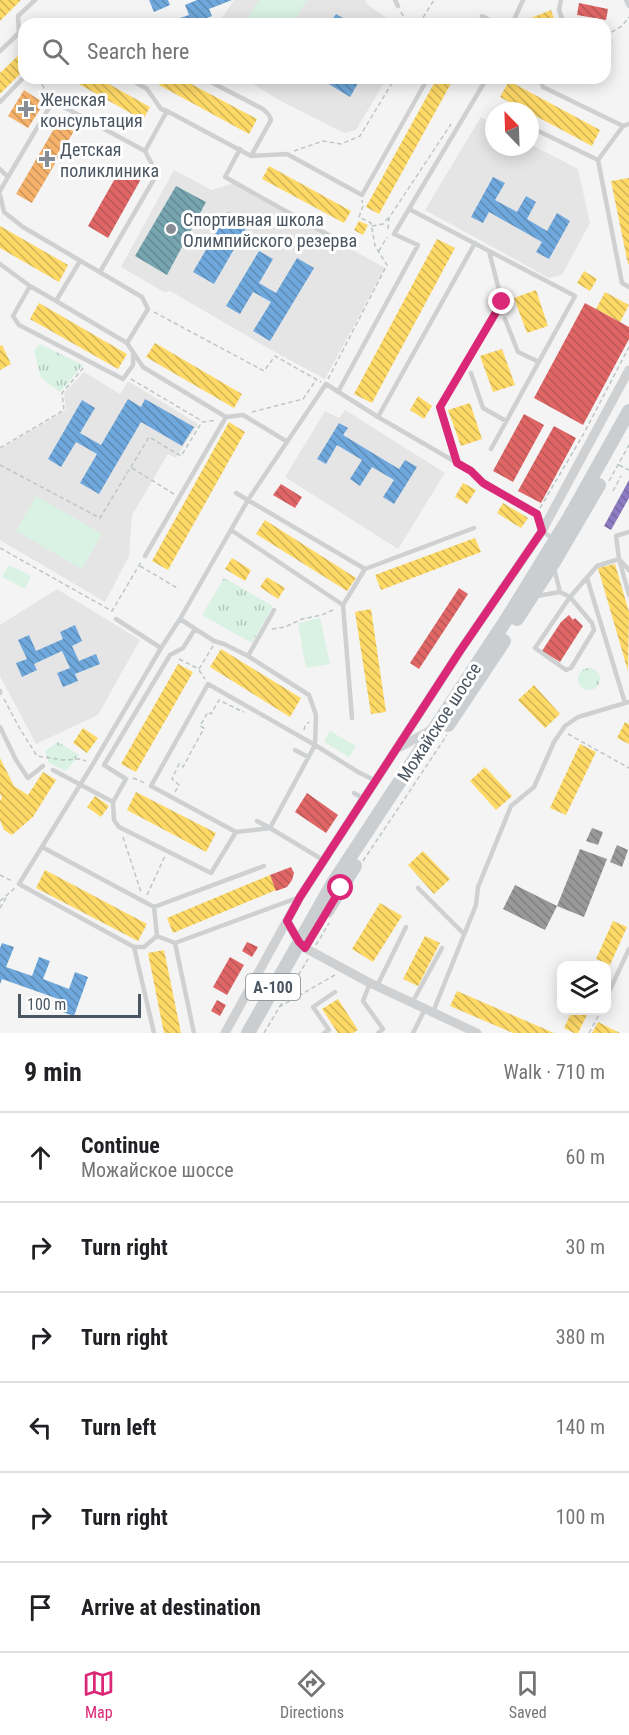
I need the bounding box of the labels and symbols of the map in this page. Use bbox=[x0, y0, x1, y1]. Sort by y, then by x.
place label: Женская консультация bbox=[40, 89, 143, 131]
marker: Женская консультация bbox=[17, 100, 35, 118]
north arrow bbox=[485, 102, 539, 156]
place label: Детская поликлиника bbox=[60, 139, 159, 181]
marker: Детская поликлиника bbox=[38, 150, 56, 168]
place label: Спортивная школа Олимпийского резерва bbox=[183, 209, 357, 251]
marker: Спортивная школа Олимпийского резерва bbox=[164, 222, 178, 236]
route end bbox=[488, 288, 514, 314]
street label: Можайское шоссе bbox=[393, 659, 485, 785]
route start bbox=[327, 874, 353, 900]
road number: А-100 bbox=[246, 974, 300, 1000]
scale bar bbox=[18, 991, 141, 1019]

